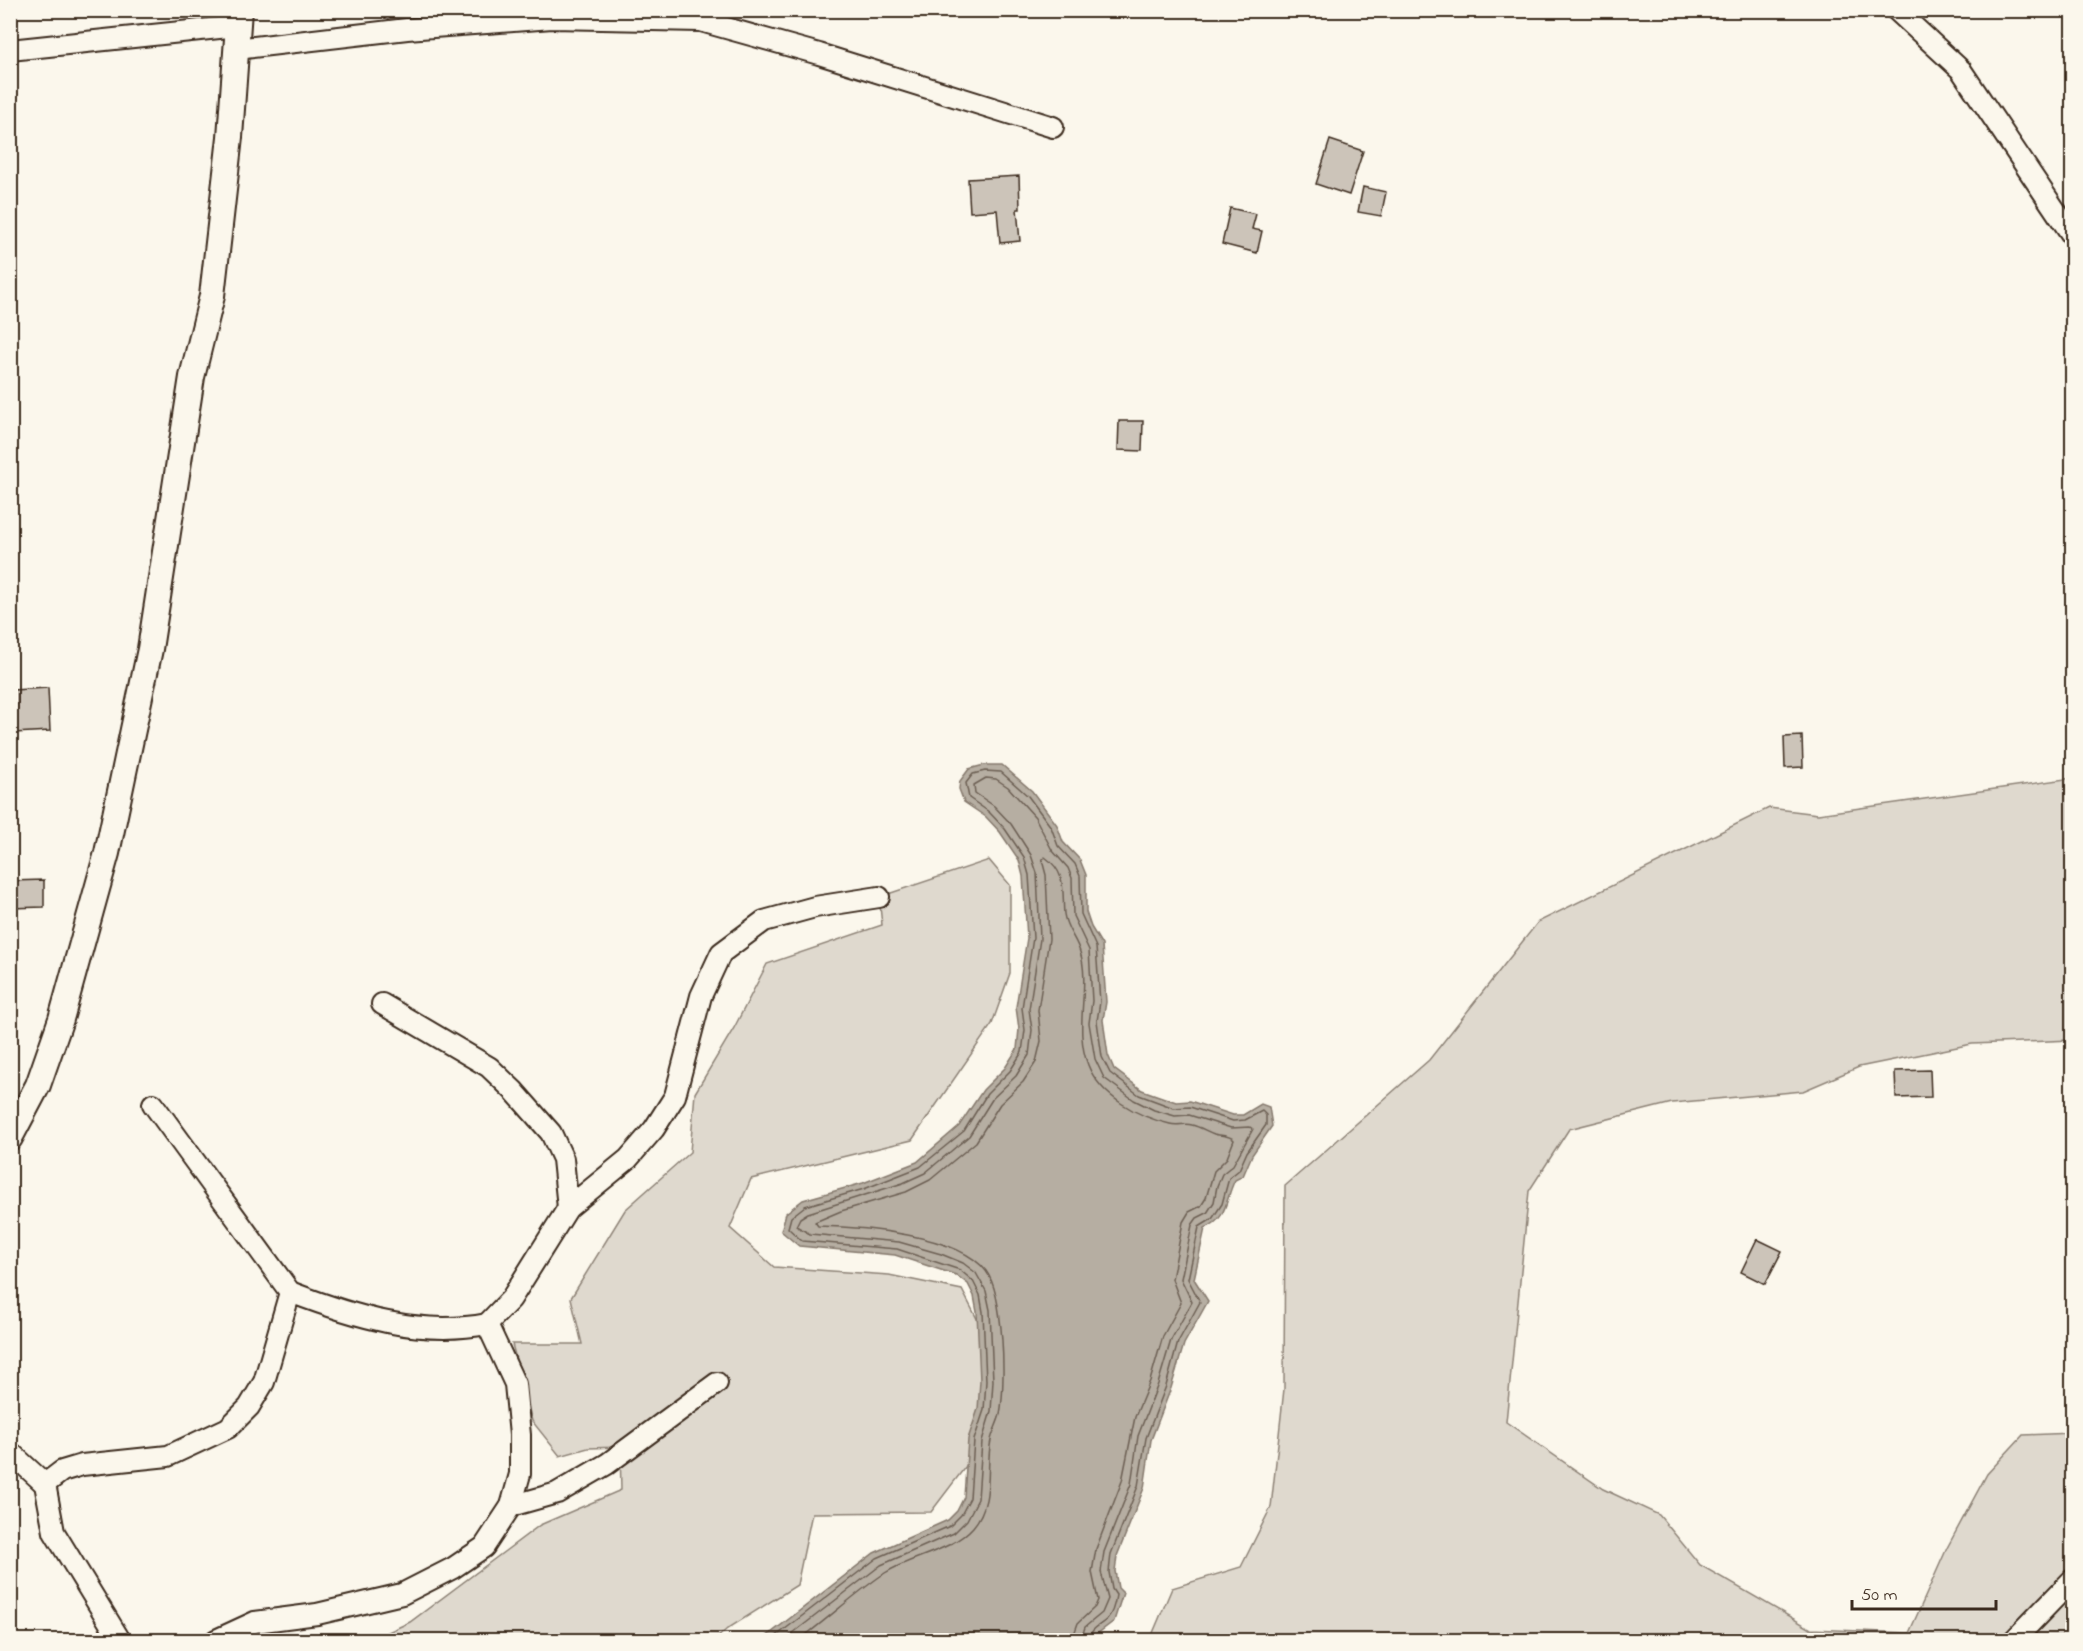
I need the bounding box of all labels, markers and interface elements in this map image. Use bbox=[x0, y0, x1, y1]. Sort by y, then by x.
scale bar bbox=[1852, 1573, 1996, 1611]
text: 50 m bbox=[1861, 1583, 1898, 1609]

